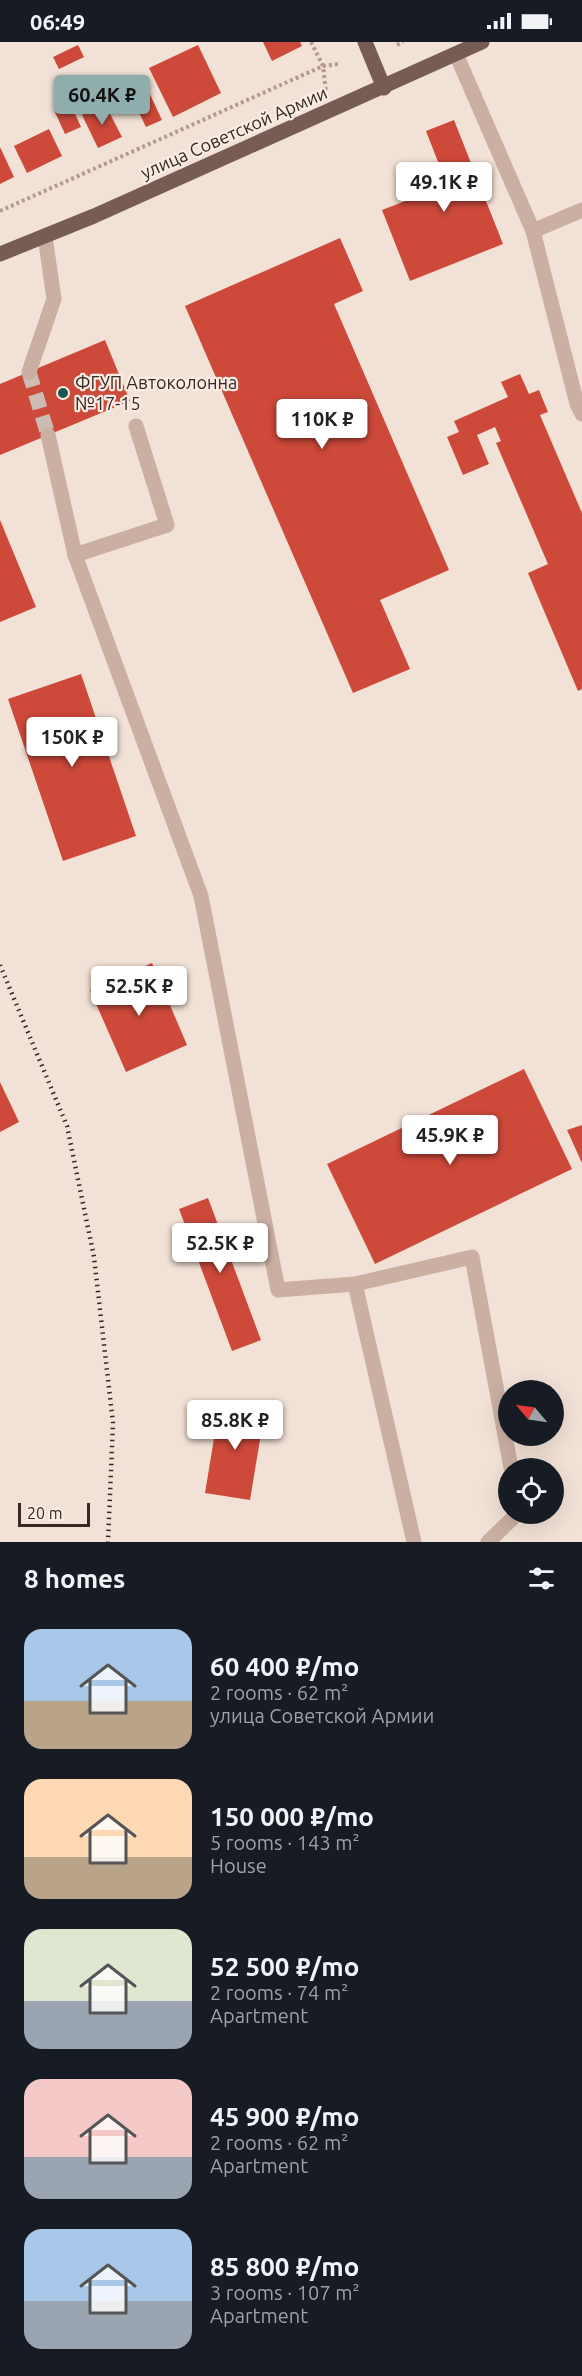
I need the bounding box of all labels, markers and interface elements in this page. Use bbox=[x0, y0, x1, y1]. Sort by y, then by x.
text: 06:49 bbox=[30, 9, 85, 34]
pin: 60.4K ₽ bbox=[47, 75, 157, 126]
street label: улица Советской Армии bbox=[137, 82, 330, 182]
text: 60.4K ₽ bbox=[68, 83, 136, 106]
pin: 49.1K ₽ bbox=[389, 162, 499, 213]
text: 49.1K ₽ bbox=[410, 170, 478, 193]
place label: ФГУП Автоколонна №17-15 bbox=[75, 372, 237, 413]
marker: ФГУП Автоколонна №17-15 bbox=[56, 386, 70, 400]
pin: 110K ₽ bbox=[273, 399, 371, 450]
text: 110K ₽ bbox=[290, 407, 354, 430]
pin: 150K ₽ bbox=[23, 717, 121, 768]
text: 150K ₽ bbox=[40, 725, 104, 748]
pin: 52.5K ₽ bbox=[84, 966, 194, 1017]
text: 52.5K ₽ bbox=[105, 974, 173, 997]
pin: 45.9K ₽ bbox=[395, 1115, 505, 1166]
text: 45.9K ₽ bbox=[416, 1123, 484, 1146]
pin: 52.5K ₽ bbox=[165, 1223, 275, 1274]
text: 52.5K ₽ bbox=[186, 1231, 254, 1254]
north arrow bbox=[498, 1380, 564, 1446]
map controls bbox=[498, 1380, 564, 1524]
pin: 85.8K ₽ bbox=[180, 1400, 290, 1451]
text: 85.8K ₽ bbox=[201, 1408, 269, 1431]
button: locate bbox=[498, 1458, 564, 1524]
scale bar bbox=[18, 1500, 90, 1528]
text: 20 m bbox=[27, 1504, 63, 1522]
icon: filters bbox=[525, 1562, 558, 1595]
text: 8 homes bbox=[24, 1564, 125, 1593]
text: 60 400 ₽/mo bbox=[210, 1652, 359, 1681]
icon: home bbox=[72, 1653, 144, 1725]
text: 2 rooms · 62 m² bbox=[210, 1681, 348, 1704]
text: улица Советской Армии bbox=[210, 1704, 434, 1727]
text: 150 000 ₽/mo bbox=[210, 1802, 374, 1831]
icon: home bbox=[72, 1803, 144, 1875]
text: 5 rooms · 143 m² bbox=[210, 1831, 360, 1854]
text: House bbox=[210, 1854, 267, 1877]
text: 52 500 ₽/mo bbox=[210, 1952, 359, 1981]
icon: home bbox=[72, 1953, 144, 2025]
text: 2 rooms · 74 m² bbox=[210, 1981, 348, 2004]
text: Apartment bbox=[210, 2004, 308, 2027]
text: 45 900 ₽/mo bbox=[210, 2102, 359, 2131]
icon: home bbox=[72, 2103, 144, 2175]
text: 2 rooms · 62 m² bbox=[210, 2131, 348, 2154]
text: Apartment bbox=[210, 2154, 308, 2177]
text: 85 800 ₽/mo bbox=[210, 2252, 359, 2281]
icon: home bbox=[72, 2253, 144, 2325]
text: 3 rooms · 107 m² bbox=[210, 2281, 360, 2304]
text: Apartment bbox=[210, 2304, 308, 2327]

